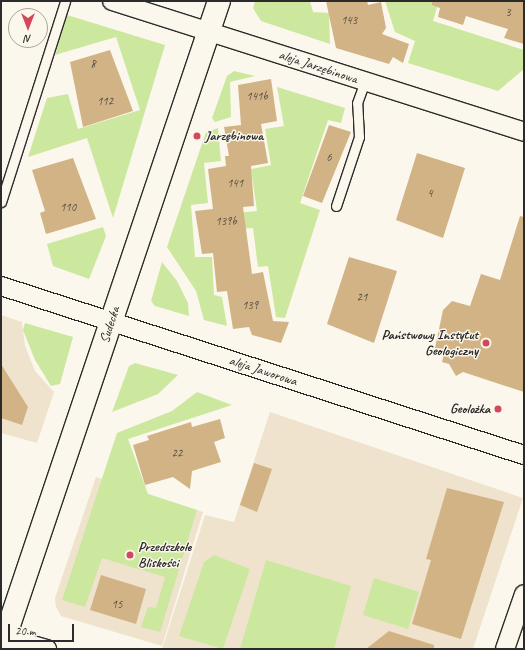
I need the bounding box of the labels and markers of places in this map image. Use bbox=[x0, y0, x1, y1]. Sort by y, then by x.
place label: Jarzębinowa bbox=[205, 128, 263, 144]
marker: Jarzębinowa bbox=[192, 131, 202, 141]
place label: Państwowy Instytut Geologiczny bbox=[382, 327, 478, 360]
marker: Państwowy Instytut Geologiczny bbox=[481, 338, 491, 348]
place label: Geolożka bbox=[450, 401, 490, 417]
marker: Geolożka bbox=[493, 404, 503, 414]
place label: Przedszkole Bliskości bbox=[138, 539, 191, 572]
marker: Przedszkole Bliskości bbox=[125, 550, 135, 560]

